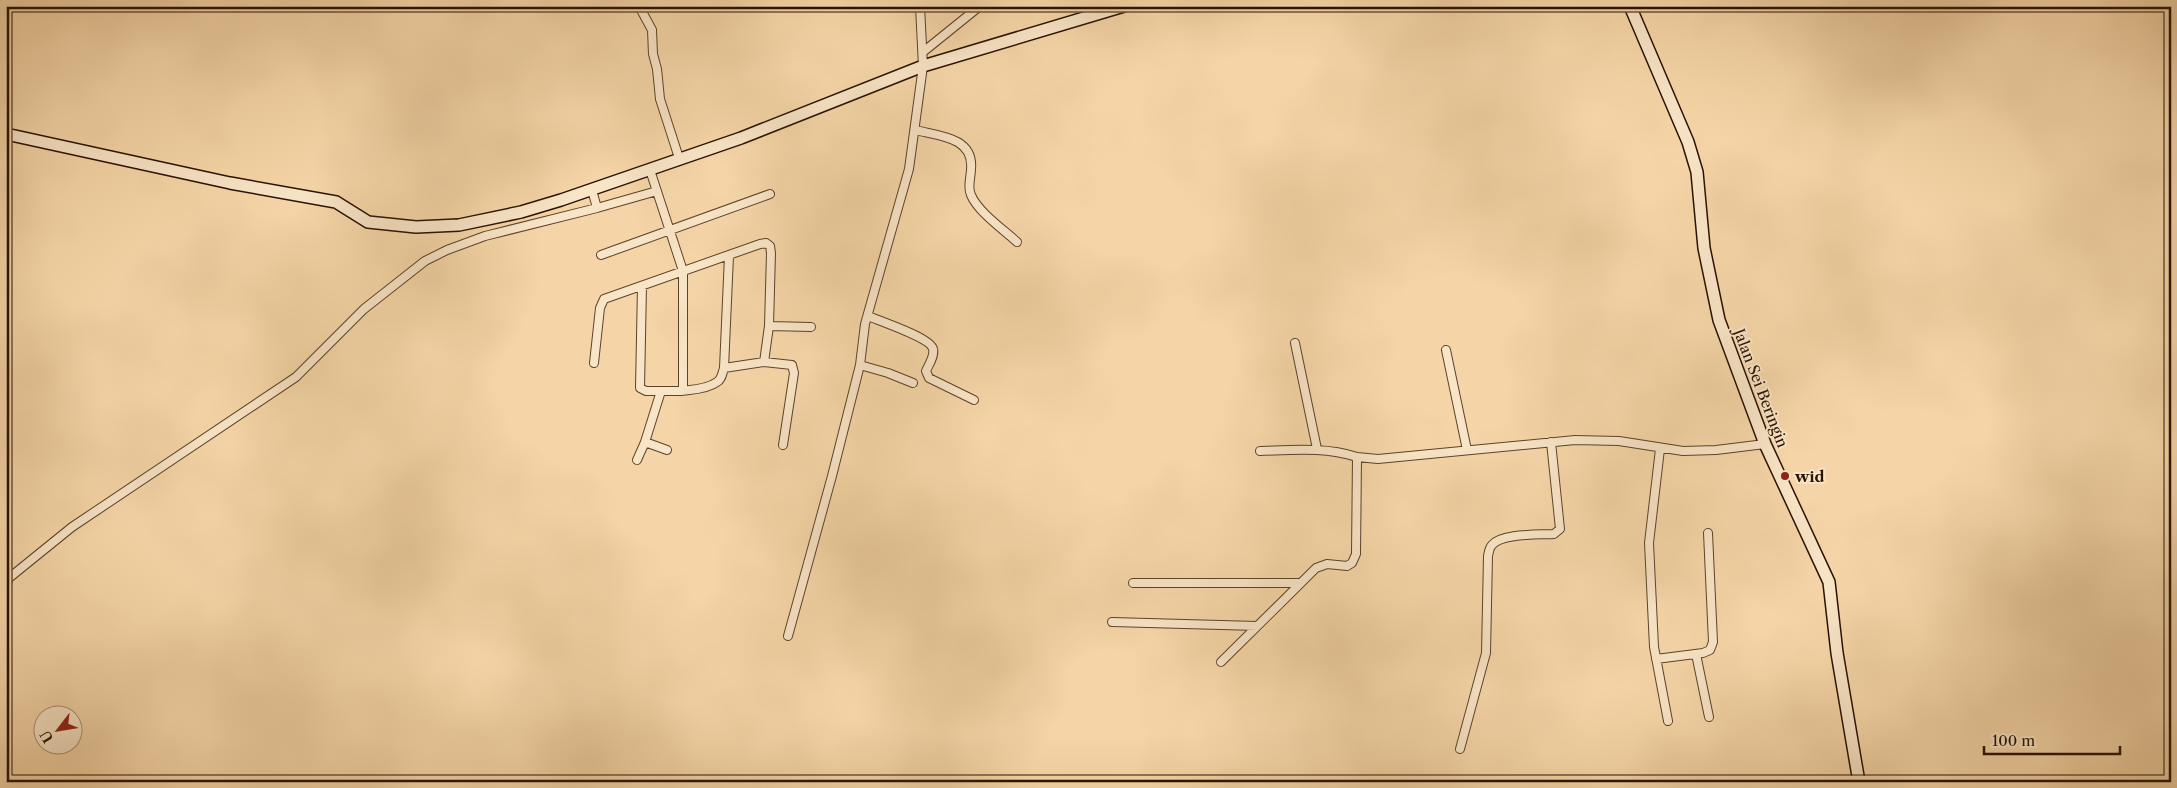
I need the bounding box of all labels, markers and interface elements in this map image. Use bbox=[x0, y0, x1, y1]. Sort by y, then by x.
street label: Jalan Sei Beringin bbox=[1729, 324, 1793, 451]
place label: wid bbox=[1794, 467, 1825, 486]
marker: wid bbox=[1779, 470, 1791, 482]
north arrow bbox=[32, 706, 82, 756]
scale bar bbox=[1984, 723, 2121, 755]
text: U bbox=[36, 727, 58, 746]
text: 100 m bbox=[1992, 731, 2035, 750]

